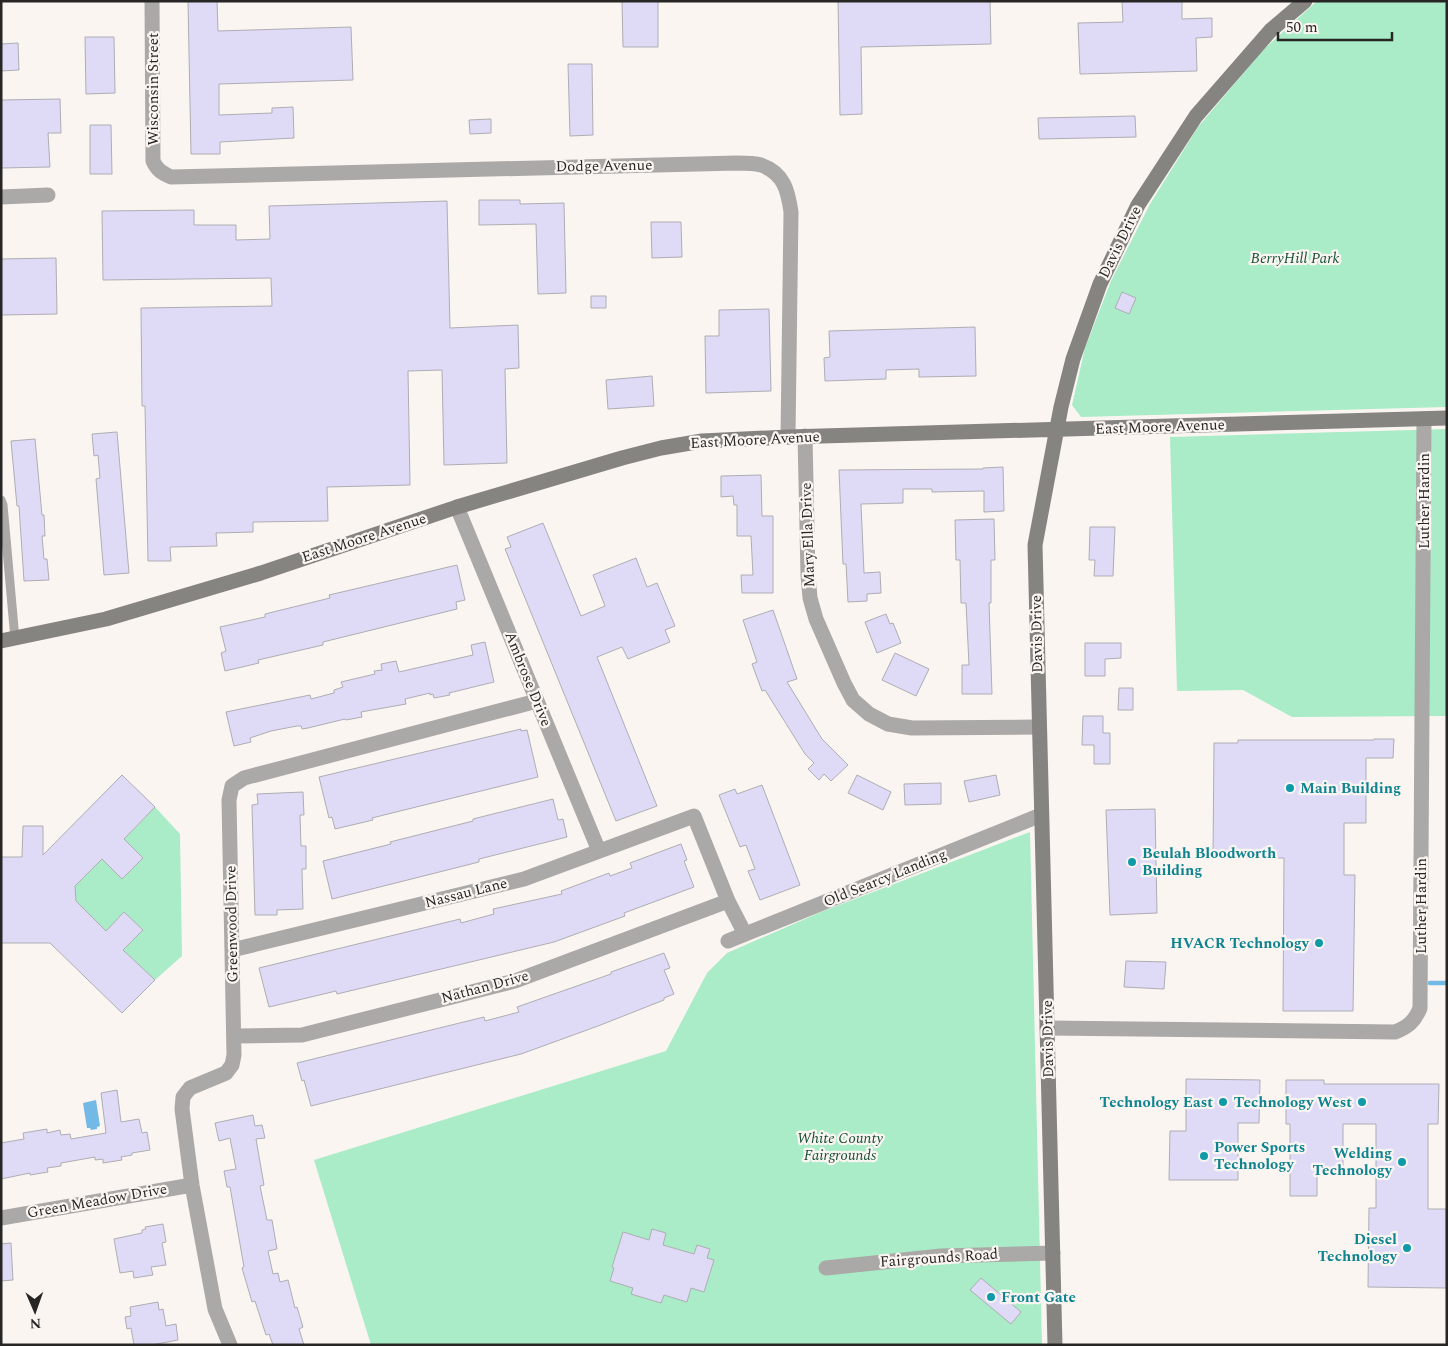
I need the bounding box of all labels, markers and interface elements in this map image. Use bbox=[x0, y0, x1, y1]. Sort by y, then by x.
scale bar bbox=[1278, 10, 1392, 42]
text: 50 m bbox=[1286, 16, 1318, 39]
street label: Wisconsin Street bbox=[142, 33, 165, 145]
street label: Dodge Avenue bbox=[555, 154, 653, 178]
street label: Davis Drive bbox=[1093, 202, 1147, 282]
park label: BerryHill Park bbox=[1251, 247, 1339, 270]
street label: East Moore Avenue bbox=[1095, 413, 1225, 441]
street label: East Moore Avenue bbox=[690, 425, 820, 455]
street label: Luther Hardin bbox=[1413, 453, 1436, 549]
street label: Mary Ella Drive bbox=[795, 482, 821, 588]
street label: East Moore Avenue bbox=[299, 507, 429, 569]
street label: Davis Drive bbox=[1025, 595, 1049, 673]
street label: Ambrose Drive bbox=[498, 628, 558, 730]
place label: Main Building bbox=[1300, 777, 1401, 800]
marker: Main Building bbox=[1284, 782, 1296, 794]
place label: Beulah Bloodworth Building bbox=[1142, 842, 1276, 882]
street label: Old Searcy Landing bbox=[820, 843, 950, 913]
marker: Beulah Bloodworth Building bbox=[1126, 856, 1138, 868]
street label: Luther Hardin bbox=[1410, 858, 1433, 954]
street label: Greenwood Drive bbox=[219, 865, 245, 983]
street label: Nassau Lane bbox=[422, 872, 510, 914]
place label: HVACR Technology bbox=[1170, 932, 1310, 955]
marker: HVACR Technology bbox=[1313, 937, 1325, 949]
street label: Nathan Drive bbox=[439, 964, 531, 1010]
street label: Davis Drive bbox=[1036, 1000, 1060, 1078]
place label: Technology East bbox=[1099, 1091, 1213, 1114]
place label: Technology West bbox=[1234, 1091, 1352, 1114]
marker: Technology East bbox=[1217, 1096, 1229, 1108]
marker: Technology West bbox=[1356, 1096, 1368, 1108]
park label: White County Fairgrounds bbox=[797, 1127, 883, 1167]
place label: Power Sports Technology bbox=[1214, 1136, 1305, 1176]
place label: Welding Technology bbox=[1312, 1142, 1393, 1182]
marker: Power Sports Technology bbox=[1198, 1150, 1210, 1162]
marker: Welding Technology bbox=[1396, 1156, 1408, 1168]
street label: Green Meadow Drive bbox=[25, 1177, 169, 1225]
place label: Diesel Technology bbox=[1317, 1228, 1398, 1268]
street label: Fairgrounds Road bbox=[879, 1242, 999, 1274]
marker: Diesel Technology bbox=[1401, 1242, 1413, 1254]
north arrow bbox=[10, 1286, 60, 1336]
place label: Front Gate bbox=[1001, 1286, 1076, 1309]
marker: Front Gate bbox=[985, 1291, 997, 1303]
text: N bbox=[29, 1313, 42, 1334]

